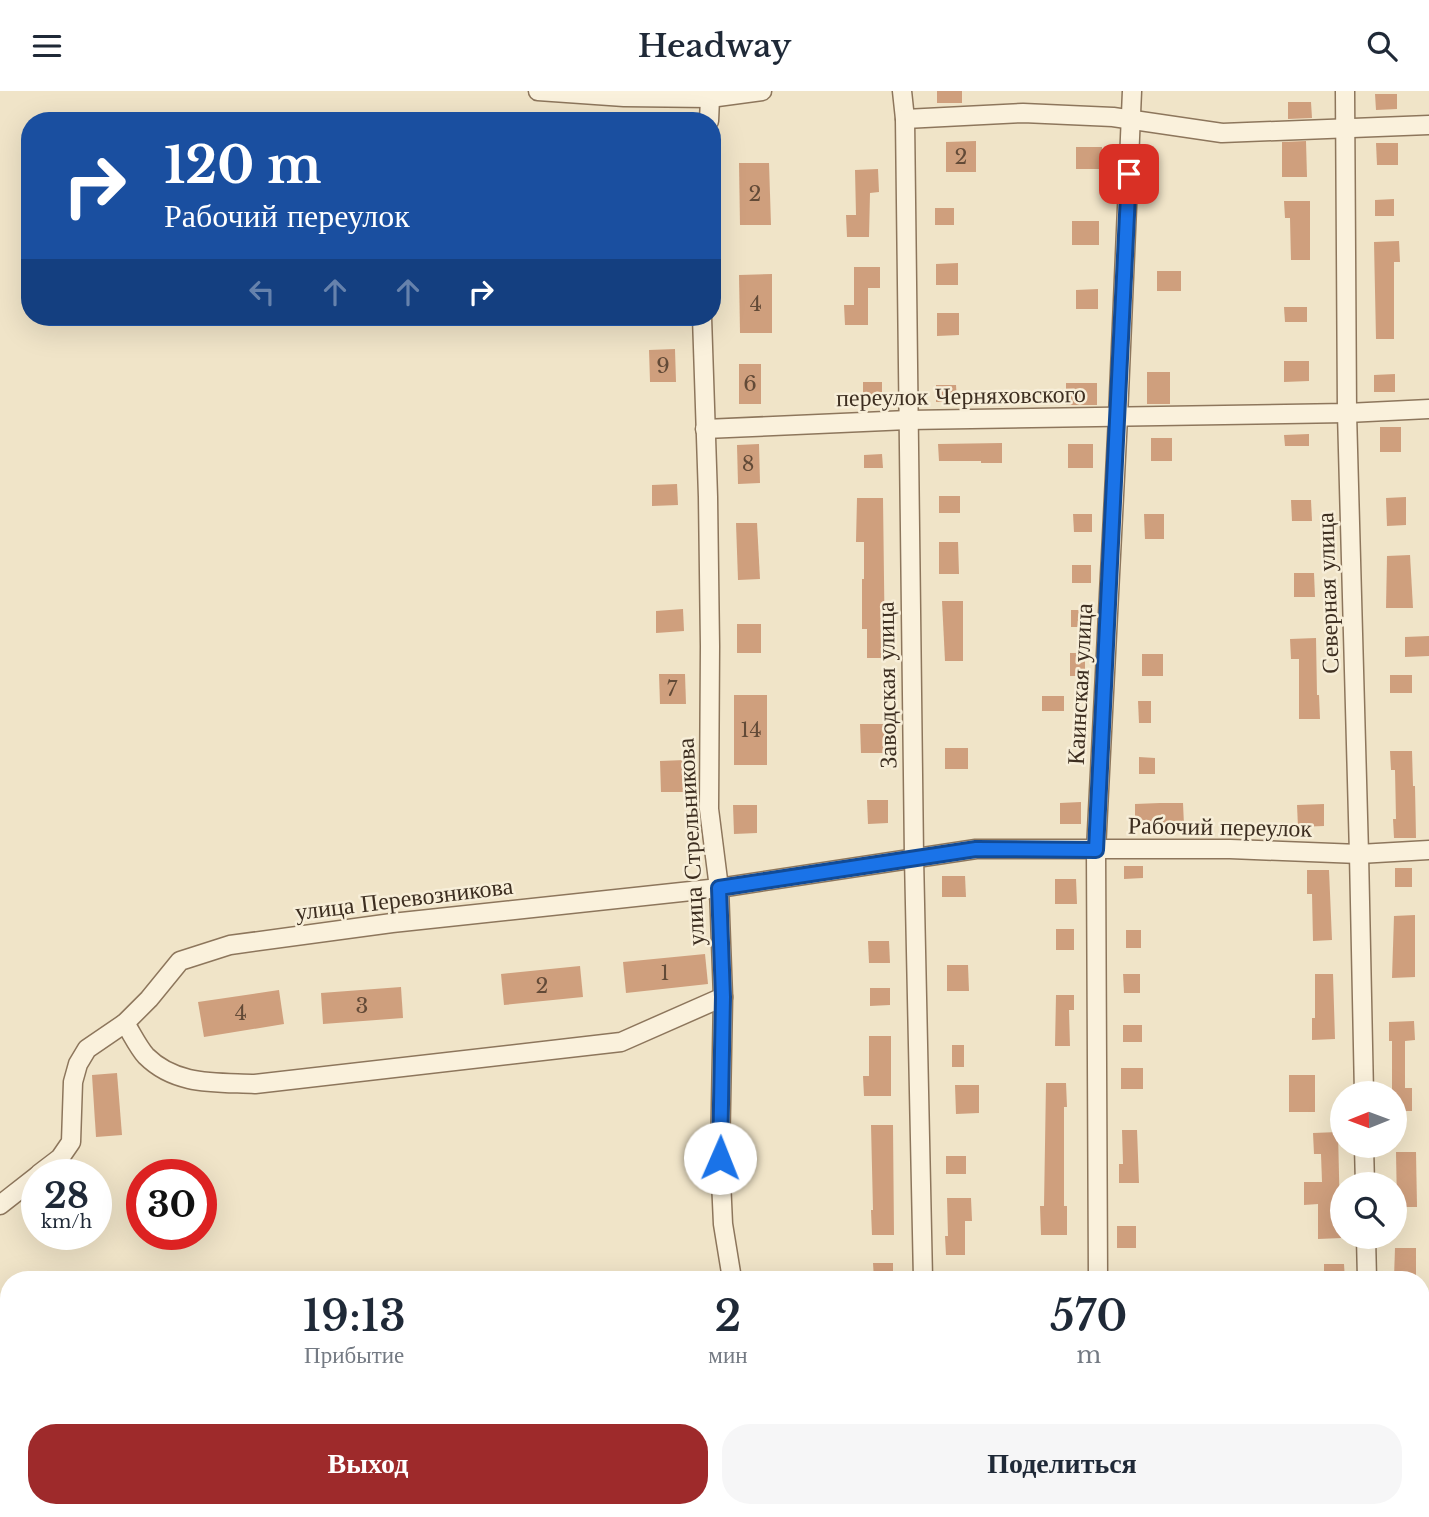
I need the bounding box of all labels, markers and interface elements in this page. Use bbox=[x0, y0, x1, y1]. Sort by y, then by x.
text: Headway bbox=[638, 26, 791, 66]
icon: menu bbox=[28, 27, 66, 65]
icon: search bbox=[1363, 27, 1401, 65]
text: 120 m bbox=[164, 135, 322, 196]
icon: right bbox=[49, 140, 140, 231]
house number: 2 bbox=[955, 144, 967, 170]
pin bbox=[1099, 144, 1159, 204]
icon: arrive bbox=[1110, 155, 1148, 193]
house number: 2 bbox=[749, 181, 761, 207]
text: Рабочий переулок bbox=[164, 196, 410, 236]
icon: left bbox=[243, 273, 281, 311]
icon: ahead bbox=[316, 273, 354, 311]
icon: ahead bbox=[389, 273, 427, 311]
icon: right bbox=[462, 273, 500, 311]
house number: 4 bbox=[750, 291, 762, 317]
house number: 9 bbox=[656, 353, 670, 379]
house number: 6 bbox=[743, 371, 757, 397]
street label: переулок Черняховского bbox=[836, 379, 1086, 412]
house number: 8 bbox=[742, 451, 754, 477]
street label: Северная улица bbox=[1310, 511, 1345, 674]
street label: Заводская улица bbox=[871, 601, 902, 769]
street label: Каинская улица bbox=[1061, 602, 1098, 766]
house number: 7 bbox=[667, 676, 678, 702]
house number: 14 bbox=[740, 717, 762, 743]
street label: улица Стрельникова bbox=[671, 737, 710, 947]
street label: Рабочий переулок bbox=[1128, 810, 1313, 843]
street label: улица Перевозникова bbox=[293, 871, 515, 926]
house number: 1 bbox=[660, 960, 670, 986]
house number: 2 bbox=[536, 973, 548, 999]
house number: 3 bbox=[356, 993, 368, 1019]
house number: 4 bbox=[235, 1000, 247, 1026]
north arrow bbox=[1330, 1081, 1407, 1159]
map controls bbox=[1330, 1081, 1407, 1249]
position arrow bbox=[683, 1121, 757, 1195]
speed limit sign: 30 bbox=[126, 1159, 217, 1250]
button: search bbox=[1330, 1172, 1407, 1249]
text: 28 bbox=[44, 1174, 89, 1217]
text: km/h bbox=[41, 1211, 92, 1233]
text: 19:13 bbox=[303, 1290, 406, 1342]
text: 2 bbox=[714, 1290, 741, 1342]
text: 570 bbox=[1050, 1290, 1127, 1342]
text: Прибытие bbox=[304, 1341, 404, 1369]
text: мин bbox=[708, 1341, 748, 1369]
text: m bbox=[1076, 1341, 1101, 1369]
button: Выход bbox=[28, 1424, 708, 1504]
button: Поделиться bbox=[722, 1424, 1402, 1504]

